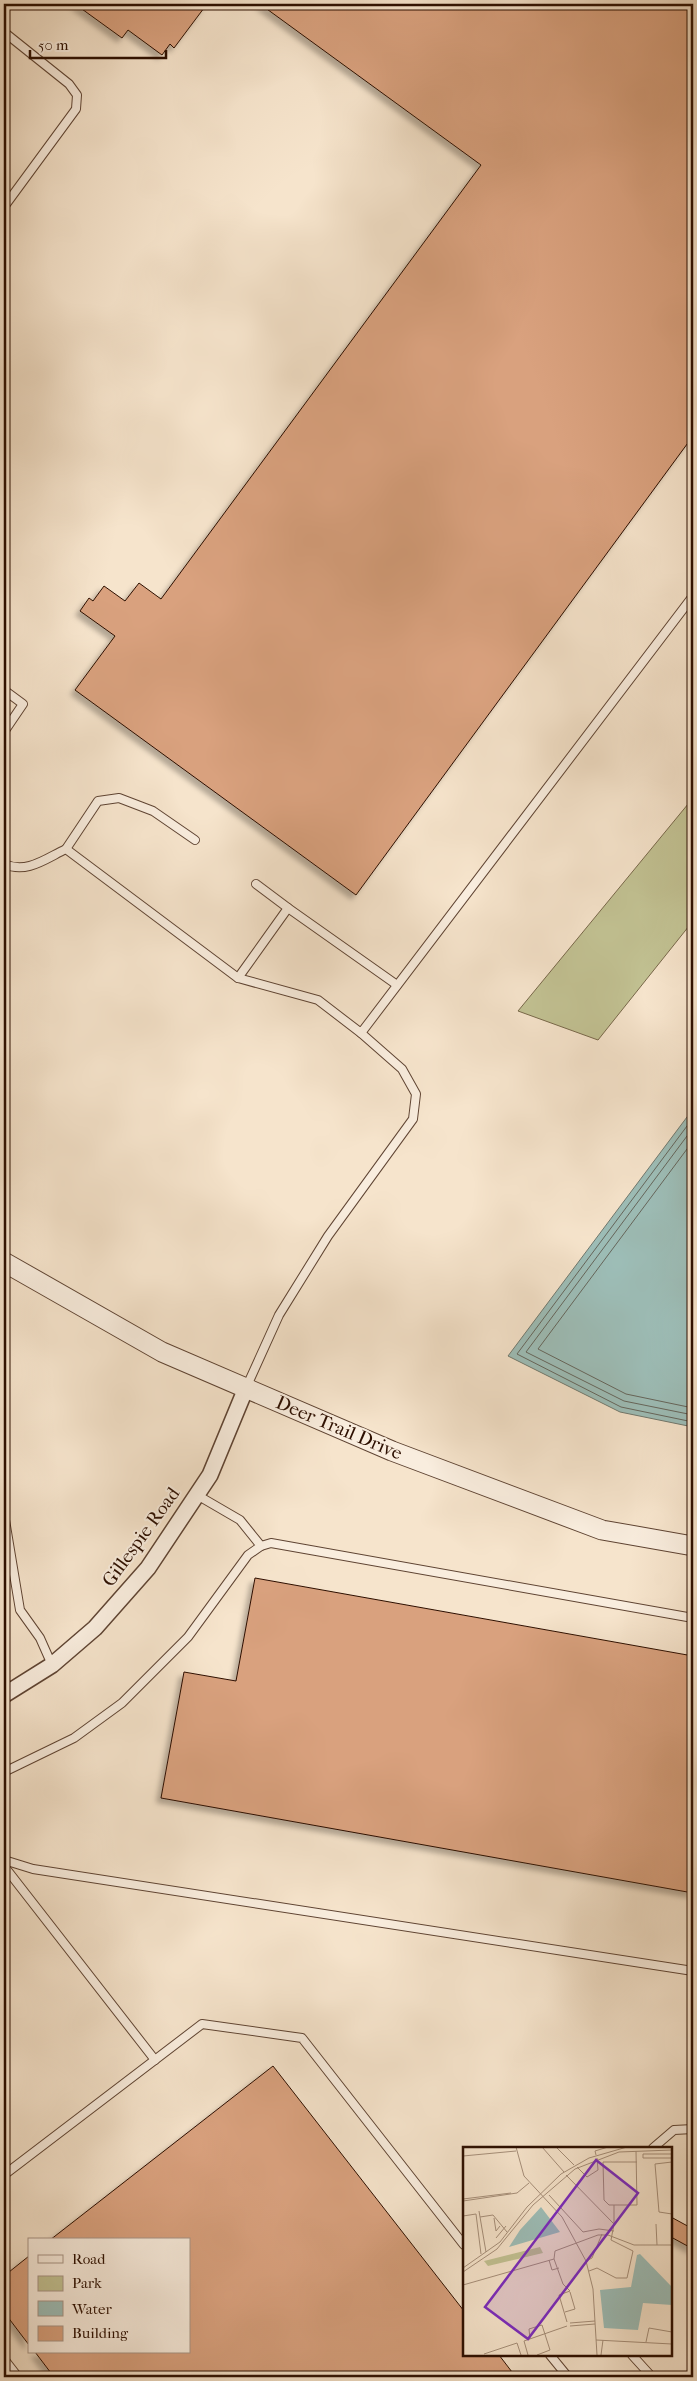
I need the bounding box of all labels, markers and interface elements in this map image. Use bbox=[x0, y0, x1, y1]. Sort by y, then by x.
scale bar bbox=[30, 28, 166, 60]
text: 50 m bbox=[38, 36, 69, 54]
street label: Deer Trail Drive bbox=[272, 1391, 406, 1465]
street label: Gillespie Road bbox=[98, 1483, 185, 1591]
inset map bbox=[463, 2147, 672, 2356]
legend bbox=[28, 2238, 190, 2354]
text: Road bbox=[72, 2250, 106, 2268]
text: Park bbox=[72, 2274, 102, 2292]
text: Water bbox=[71, 2300, 112, 2318]
text: Building bbox=[72, 2324, 129, 2342]

